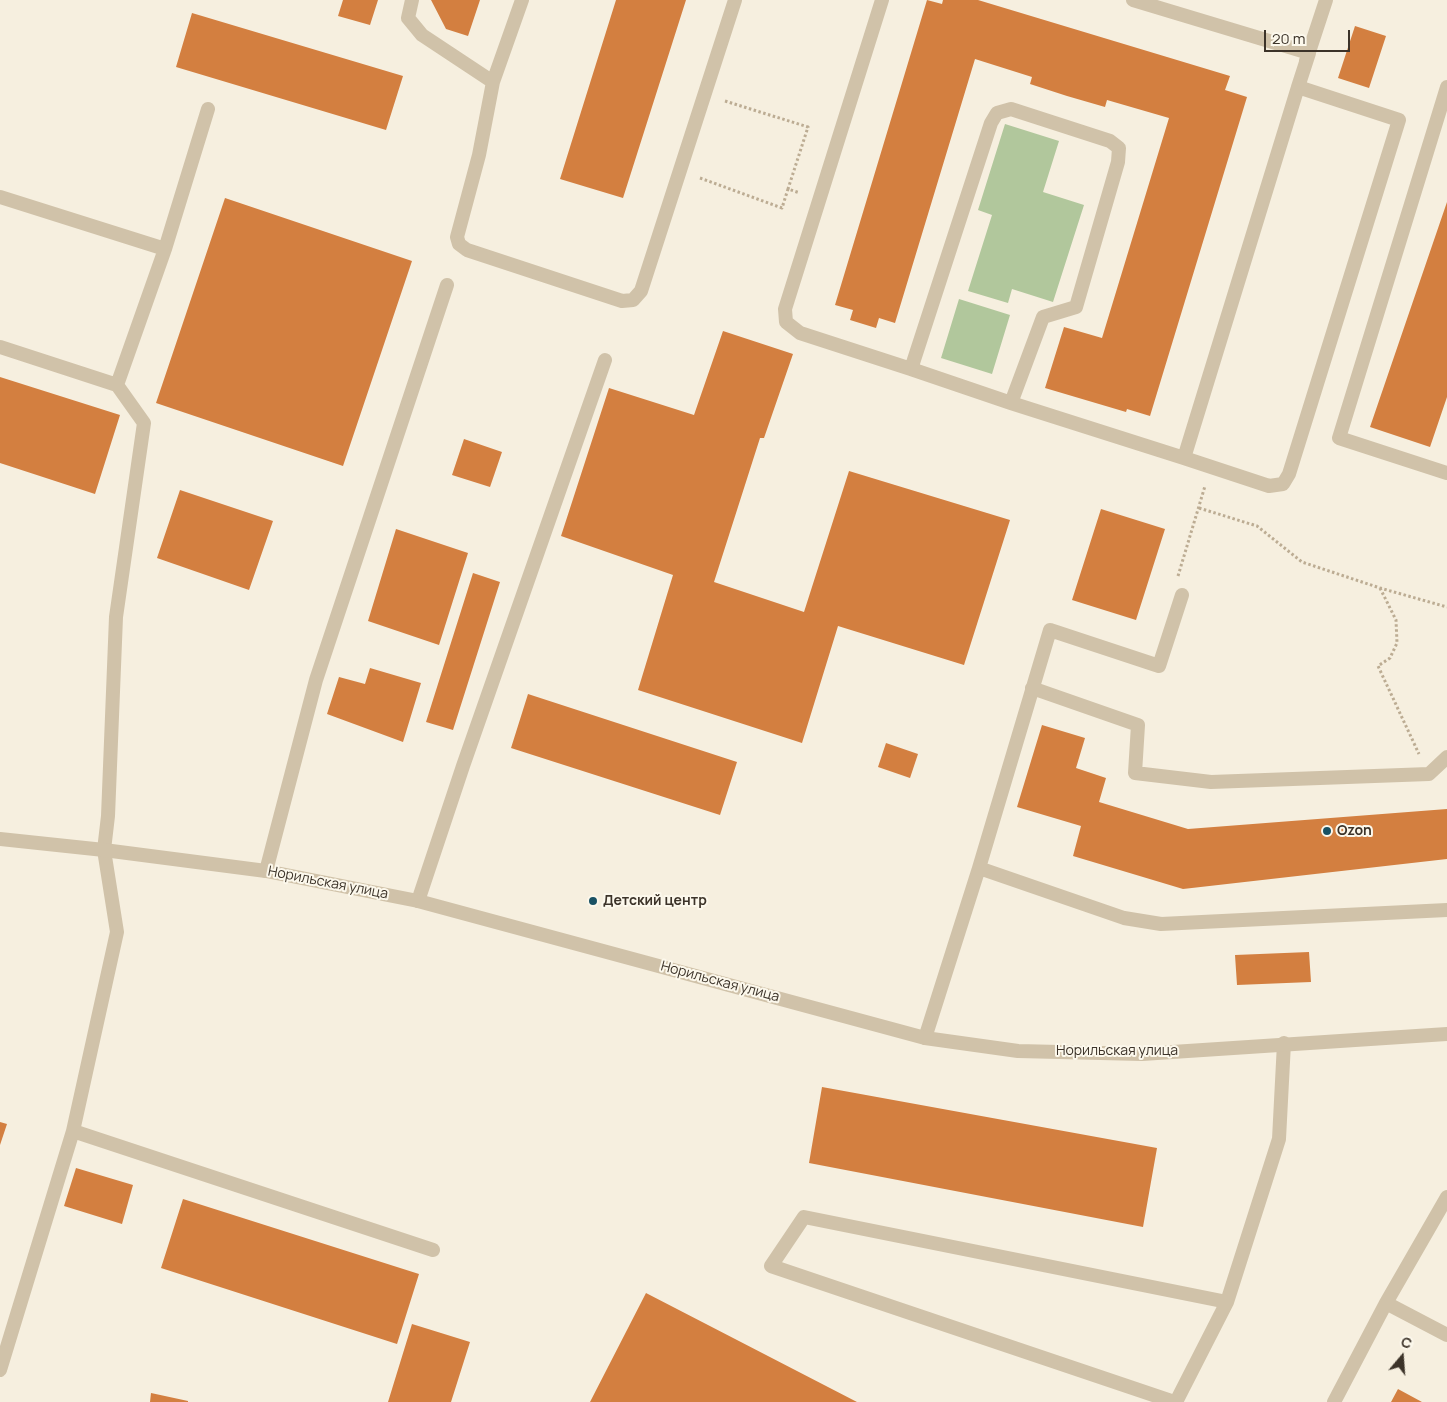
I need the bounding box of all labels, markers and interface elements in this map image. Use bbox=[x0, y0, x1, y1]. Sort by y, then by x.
scale bar bbox=[1267, 20, 1353, 52]
text: 20 m bbox=[1272, 28, 1305, 49]
place label: Ozon bbox=[1337, 823, 1372, 839]
marker: Ozon bbox=[1321, 825, 1333, 837]
street label: Норильская улица bbox=[266, 863, 390, 903]
place label: Детский центр bbox=[603, 893, 707, 909]
marker: Детский центр bbox=[587, 895, 599, 907]
street label: Норильская улица bbox=[659, 958, 781, 1006]
street label: Норильская улица bbox=[1056, 1043, 1178, 1059]
north arrow bbox=[1377, 1332, 1427, 1382]
text: С bbox=[1399, 1332, 1415, 1353]

